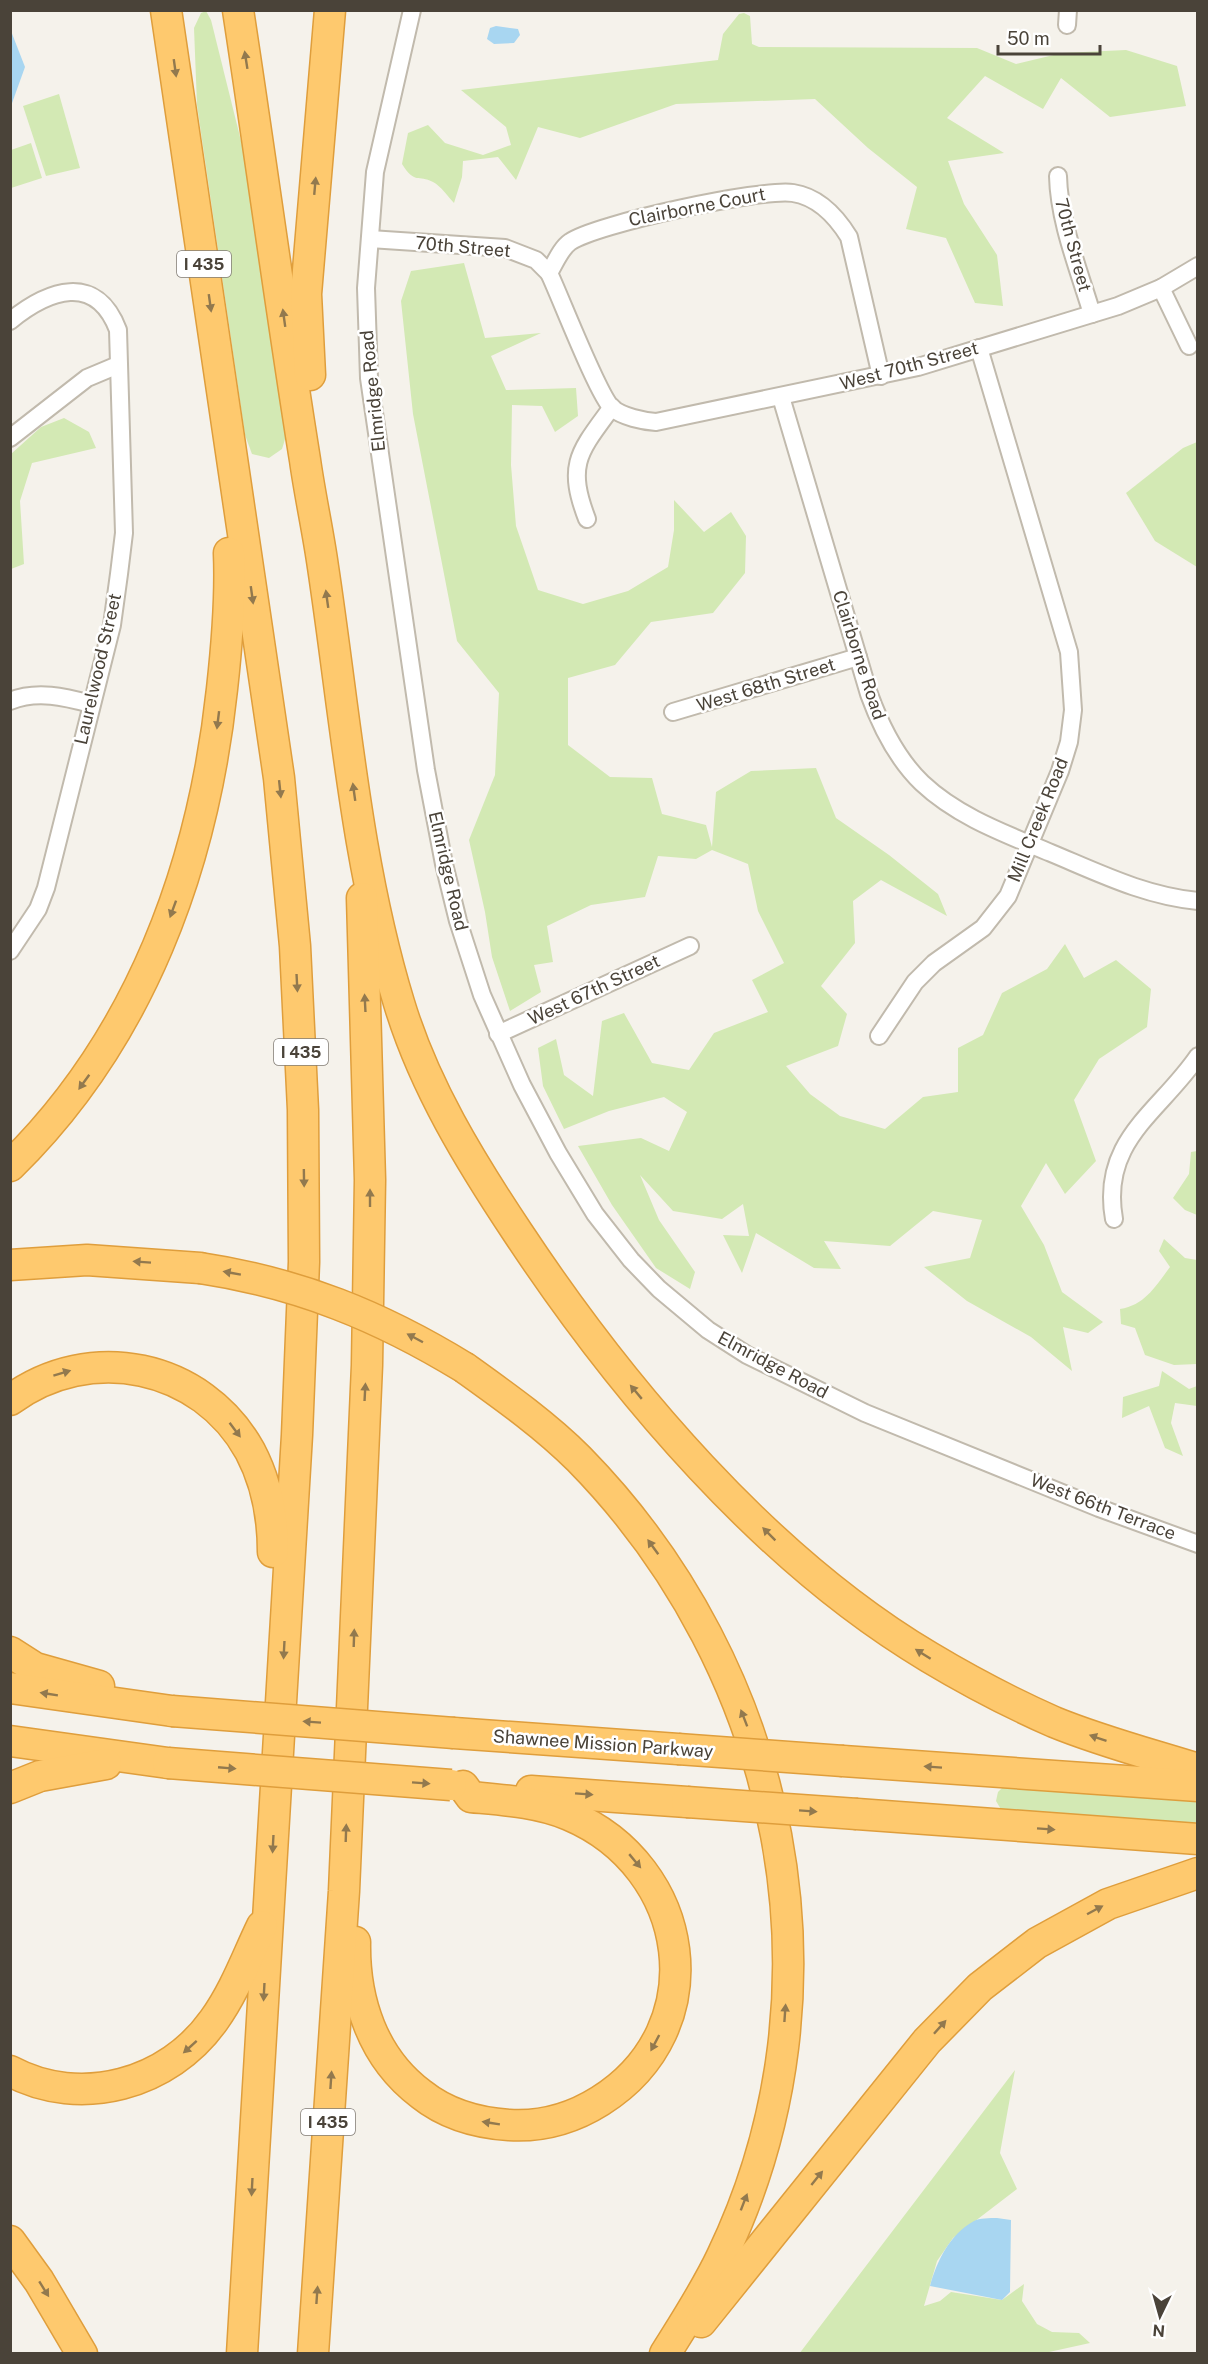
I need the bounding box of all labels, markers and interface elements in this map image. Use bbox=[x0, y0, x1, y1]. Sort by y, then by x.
scale bar bbox=[998, 18, 1100, 56]
text: 50 m bbox=[1007, 28, 1050, 49]
one-way arrow bbox=[241, 50, 250, 69]
one-way arrow bbox=[170, 59, 179, 78]
one-way arrow bbox=[310, 176, 320, 195]
street label: Clairborne Court bbox=[627, 183, 767, 230]
street label: 70th Street bbox=[1051, 196, 1096, 294]
street label: 70th Street bbox=[414, 232, 512, 261]
road number: I 435 bbox=[177, 251, 231, 277]
one-way arrow bbox=[205, 293, 214, 312]
one-way arrow bbox=[279, 309, 288, 328]
street label: Elmridge Road bbox=[356, 329, 389, 453]
street label: West 70th Street bbox=[837, 337, 980, 394]
one-way arrow bbox=[248, 586, 257, 605]
street label: Clairborne Road bbox=[829, 588, 890, 722]
one-way arrow bbox=[323, 589, 332, 608]
street label: Laurelwood Street bbox=[70, 591, 125, 747]
street label: West 68th Street bbox=[694, 653, 838, 716]
one-way arrow bbox=[214, 710, 223, 729]
street label: Mill Creek Road bbox=[1003, 755, 1072, 885]
one-way arrow bbox=[275, 779, 285, 798]
one-way arrow bbox=[350, 783, 359, 802]
street label: Elmridge Road bbox=[425, 809, 472, 933]
one-way arrow bbox=[167, 900, 177, 918]
street label: West 67th Street bbox=[525, 950, 663, 1029]
one-way arrow bbox=[293, 973, 302, 992]
one-way arrow bbox=[360, 993, 369, 1012]
road number: I 435 bbox=[274, 1039, 328, 1065]
one-way arrow bbox=[78, 1073, 90, 1089]
one-way arrow bbox=[300, 1168, 309, 1187]
one-way arrow bbox=[365, 1188, 375, 1207]
one-way arrow bbox=[133, 1258, 152, 1267]
one-way arrow bbox=[222, 1268, 241, 1277]
street label: Elmridge Road bbox=[714, 1327, 832, 1402]
one-way arrow bbox=[406, 1333, 423, 1343]
one-way arrow bbox=[53, 1368, 71, 1377]
one-way arrow bbox=[361, 1383, 370, 1402]
one-way arrow bbox=[630, 1385, 643, 1400]
one-way arrow bbox=[229, 1423, 241, 1438]
street label: West 66th Terrace bbox=[1027, 1469, 1179, 1544]
one-way arrow bbox=[762, 1527, 777, 1541]
one-way arrow bbox=[647, 1539, 659, 1555]
one-way arrow bbox=[350, 1629, 359, 1648]
one-way arrow bbox=[279, 1640, 289, 1659]
one-way arrow bbox=[915, 1648, 931, 1659]
one-way arrow bbox=[39, 1690, 58, 1699]
one-way arrow bbox=[739, 1709, 749, 1727]
one-way arrow bbox=[303, 1717, 322, 1727]
street label: Shawnee Mission Parkway bbox=[492, 1725, 714, 1762]
one-way arrow bbox=[1089, 1732, 1107, 1742]
one-way arrow bbox=[217, 1763, 236, 1773]
one-way arrow bbox=[923, 1763, 942, 1772]
one-way arrow bbox=[412, 1778, 431, 1788]
one-way arrow bbox=[574, 1790, 593, 1799]
one-way arrow bbox=[799, 1806, 818, 1816]
one-way arrow bbox=[342, 1823, 351, 1842]
one-way arrow bbox=[1036, 1824, 1055, 1833]
one-way arrow bbox=[268, 1835, 277, 1854]
one-way arrow bbox=[628, 1853, 641, 1868]
one-way arrow bbox=[1087, 1905, 1104, 1915]
one-way arrow bbox=[259, 1983, 268, 2002]
one-way arrow bbox=[780, 2003, 790, 2022]
one-way arrow bbox=[933, 2019, 947, 2034]
one-way arrow bbox=[650, 2035, 660, 2052]
one-way arrow bbox=[183, 2040, 198, 2053]
one-way arrow bbox=[326, 2070, 336, 2089]
road number: I 435 bbox=[301, 2109, 355, 2135]
one-way arrow bbox=[481, 2118, 500, 2127]
one-way arrow bbox=[811, 2170, 824, 2186]
one-way arrow bbox=[248, 2177, 257, 2196]
one-way arrow bbox=[739, 2193, 749, 2211]
one-way arrow bbox=[38, 2281, 49, 2297]
one-way arrow bbox=[312, 2286, 321, 2305]
north arrow bbox=[1130, 2286, 1190, 2346]
text: N bbox=[1152, 2320, 1166, 2340]

